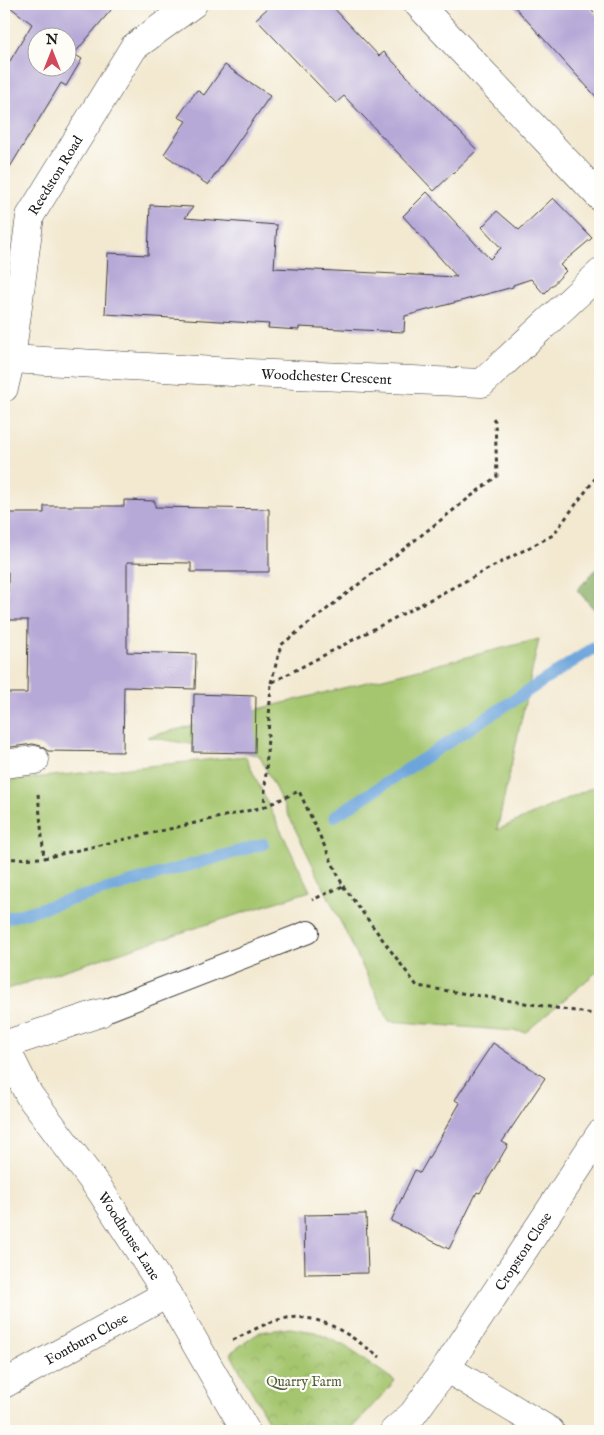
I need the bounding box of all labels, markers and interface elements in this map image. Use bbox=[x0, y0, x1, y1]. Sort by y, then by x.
north arrow bbox=[28, 28, 78, 78]
text: N bbox=[45, 31, 58, 49]
street label: Reedston Road bbox=[25, 132, 88, 219]
street label: Woodchester Crescent bbox=[261, 366, 392, 389]
street label: Woodhouse Lane bbox=[94, 1189, 164, 1284]
street label: Cropston Close bbox=[491, 1208, 556, 1295]
street label: Fontburn Close bbox=[42, 1309, 132, 1369]
park label: Quarry Farm bbox=[266, 1373, 342, 1391]

